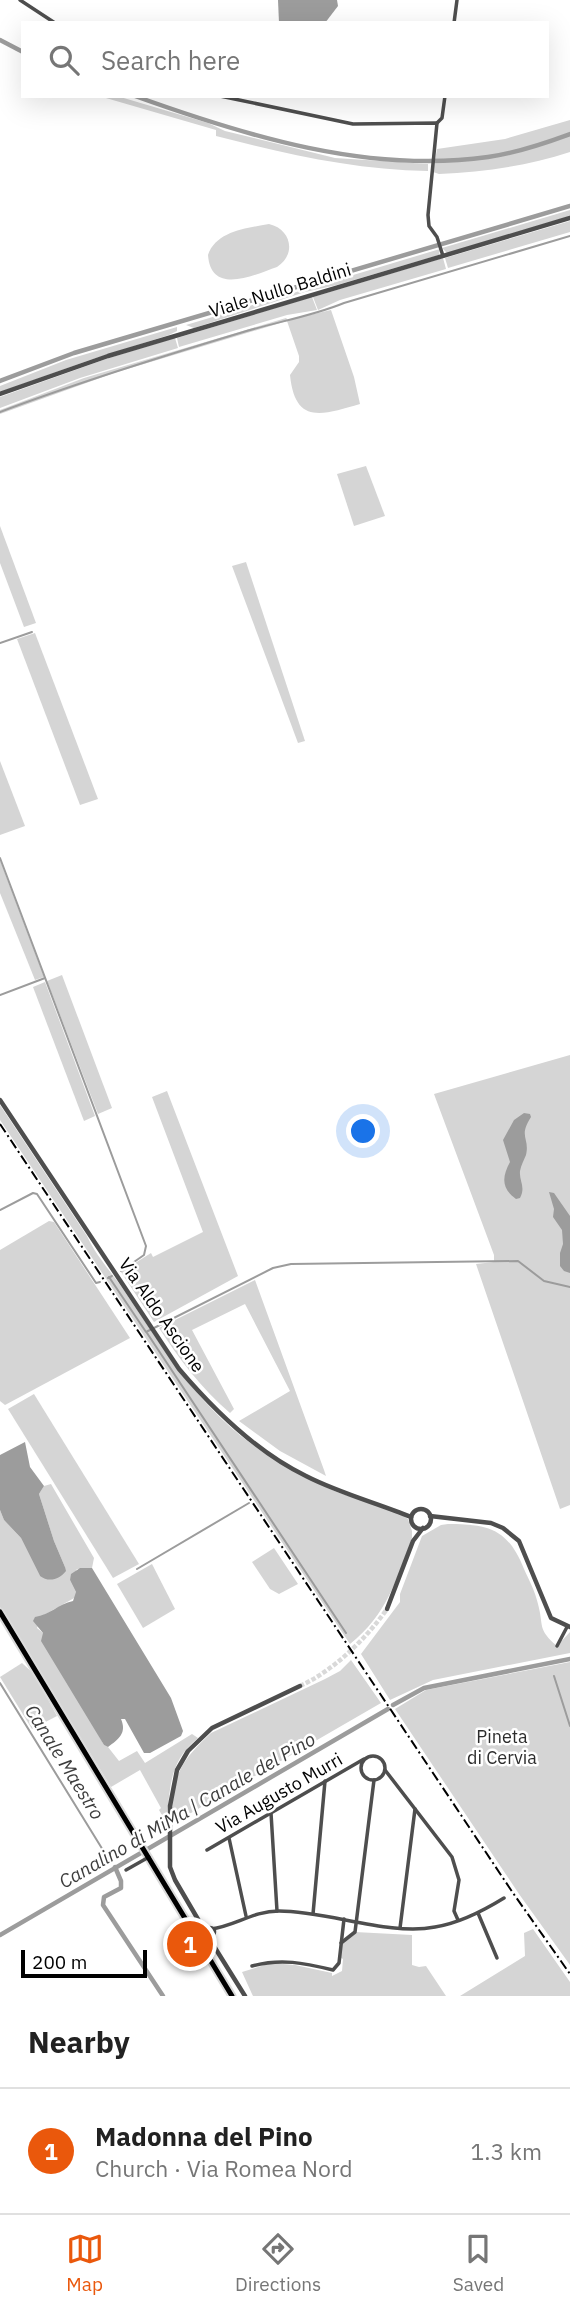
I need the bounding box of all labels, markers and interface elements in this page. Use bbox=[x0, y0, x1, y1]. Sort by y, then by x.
search box bbox=[21, 21, 549, 98]
icon: search bbox=[45, 41, 83, 79]
text: Search here bbox=[101, 43, 240, 77]
street label: Viale Nullo Baldini bbox=[206, 258, 354, 322]
your location bbox=[346, 1114, 380, 1148]
street label: Via Aldo Ascione bbox=[114, 1253, 210, 1377]
water label: Canale Maestro bbox=[20, 1700, 110, 1824]
park label: Pineta di Cervia bbox=[467, 1725, 537, 1769]
water label: Canalino di MiMa | Canale del Pino bbox=[55, 1727, 319, 1893]
street label: Via Augusto Murri bbox=[212, 1747, 346, 1839]
pin: 1 bbox=[167, 1918, 213, 1970]
scale bar bbox=[21, 1947, 147, 1979]
text: 200 m bbox=[32, 1950, 87, 1974]
text: Nearby bbox=[28, 2022, 130, 2061]
text: Madonna del Pino bbox=[95, 2119, 313, 2153]
text: 1 bbox=[44, 2136, 58, 2166]
text: 1.3 km bbox=[471, 2136, 542, 2166]
text: Church · Via Romea Nord bbox=[95, 2153, 353, 2183]
tab: Map bbox=[66, 2230, 104, 2296]
tab: Directions bbox=[235, 2230, 321, 2296]
tab: Saved bbox=[453, 2230, 504, 2296]

